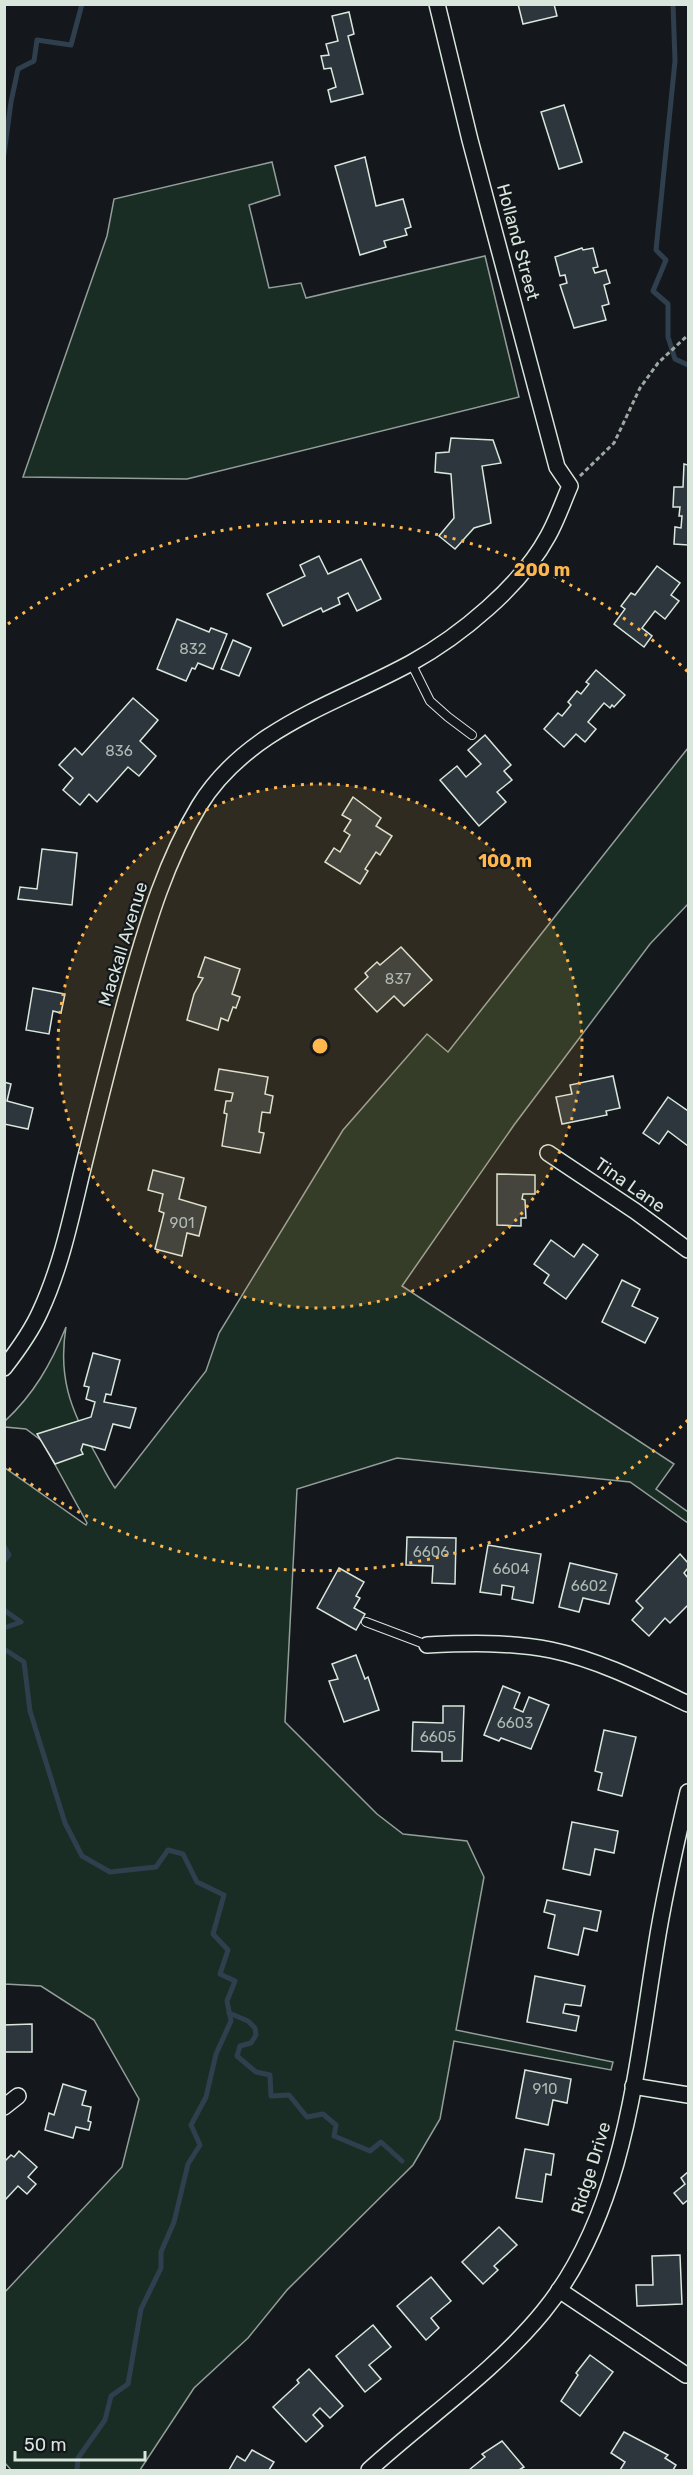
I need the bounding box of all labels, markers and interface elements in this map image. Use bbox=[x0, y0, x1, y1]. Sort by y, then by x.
street label: Holland Street bbox=[492, 181, 544, 303]
text: 200 m bbox=[514, 559, 570, 581]
house number: 832 bbox=[179, 640, 207, 658]
house number: 836 bbox=[105, 742, 133, 760]
text: 100 m bbox=[478, 850, 532, 872]
street label: Mackall Avenue bbox=[94, 879, 152, 1009]
house number: 837 bbox=[385, 970, 411, 988]
centre of rings bbox=[310, 1036, 330, 1056]
street label: Tina Lane bbox=[590, 1153, 670, 1217]
house number: 901 bbox=[170, 1214, 194, 1232]
house number: 6606 bbox=[413, 1543, 449, 1561]
house number: 6604 bbox=[493, 1560, 529, 1578]
house number: 6602 bbox=[571, 1577, 607, 1595]
house number: 6603 bbox=[497, 1714, 533, 1732]
house number: 6605 bbox=[420, 1728, 456, 1746]
house number: 910 bbox=[533, 2080, 557, 2098]
street label: Ridge Drive bbox=[567, 2119, 615, 2217]
scale bar bbox=[15, 2424, 146, 2462]
text: 50 m bbox=[24, 2434, 67, 2456]

